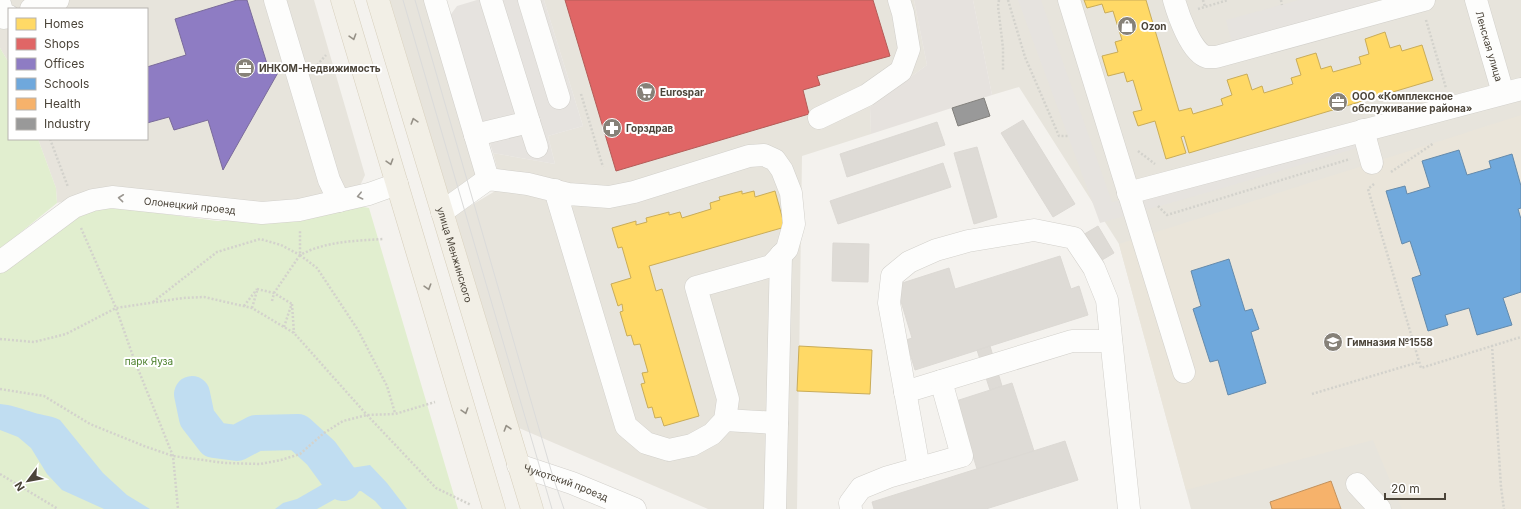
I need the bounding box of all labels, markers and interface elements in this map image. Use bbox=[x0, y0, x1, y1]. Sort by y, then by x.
legend bbox=[8, 8, 148, 140]
street label: Ленская улица bbox=[1473, 9, 1505, 83]
shop icon: Ozon bbox=[1116, 15, 1138, 37]
text: Homes bbox=[44, 16, 84, 31]
place label: Ozon bbox=[1141, 20, 1167, 32]
one-way arrow bbox=[348, 34, 357, 41]
text: Shops bbox=[44, 36, 80, 51]
text: Offices bbox=[44, 56, 85, 71]
office icon: ИНКОМ-Недвижимость bbox=[234, 57, 256, 79]
place label: ИНКОМ-Недвижимость bbox=[259, 62, 381, 74]
text: Schools bbox=[44, 76, 89, 91]
supermarket icon: Eurospar bbox=[635, 81, 657, 103]
place label: Eurospar bbox=[660, 86, 704, 98]
place label: ООО «Комплексное обслуживание района» bbox=[1352, 90, 1473, 115]
office icon: ООО «Комплексное обслуживание района» bbox=[1327, 91, 1349, 113]
text: Health bbox=[44, 96, 81, 111]
text: Industry bbox=[44, 116, 91, 131]
pharmacy icon: Горздрав bbox=[601, 117, 623, 139]
one-way arrow bbox=[411, 118, 419, 125]
place label: Горздрав bbox=[626, 122, 674, 134]
one-way arrow bbox=[385, 158, 394, 165]
one-way arrow bbox=[357, 192, 363, 200]
one-way arrow bbox=[117, 194, 124, 203]
street label: Олонецкий проезд bbox=[143, 194, 236, 216]
street label: улица Менжинского bbox=[435, 205, 475, 304]
one-way arrow bbox=[423, 283, 432, 290]
school or university icon: Гимназия №1558 bbox=[1322, 331, 1344, 353]
place label: Гимназия №1558 bbox=[1347, 336, 1433, 348]
park label: парк Яуза bbox=[125, 355, 173, 367]
one-way arrow bbox=[460, 407, 469, 414]
one-way arrow bbox=[503, 424, 512, 431]
north arrow bbox=[8, 461, 48, 501]
street label: Чукотский проезд bbox=[522, 461, 610, 503]
scale bar bbox=[1385, 475, 1445, 501]
text: N bbox=[11, 479, 28, 494]
text: 20 m bbox=[1391, 481, 1420, 496]

